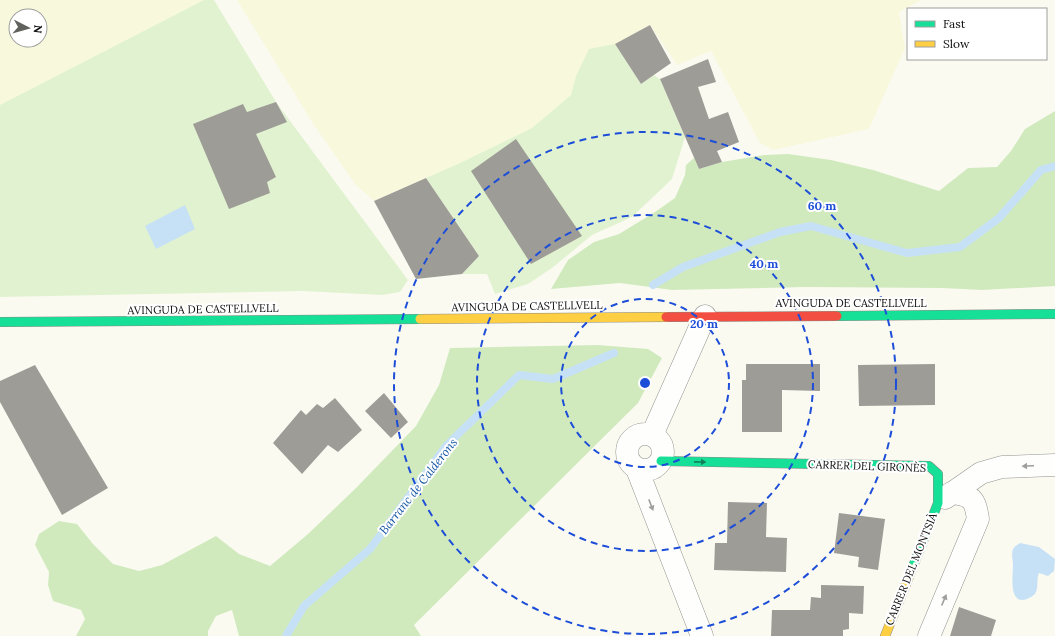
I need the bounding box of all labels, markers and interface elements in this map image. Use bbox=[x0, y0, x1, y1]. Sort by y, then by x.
north arrow bbox=[8, 8, 48, 48]
legend bbox=[907, 8, 1047, 60]
text: Fast bbox=[943, 16, 966, 31]
text: N bbox=[30, 24, 45, 34]
text: Slow bbox=[943, 36, 970, 51]
text: 60 m bbox=[808, 198, 836, 213]
text: 40 m bbox=[750, 256, 778, 271]
street label: AVINGUDA DE CASTELLVELL bbox=[774, 296, 927, 310]
street label: AVINGUDA DE CASTELLVELL bbox=[450, 298, 603, 314]
street label: AVINGUDA DE CASTELLVELL bbox=[126, 301, 279, 317]
text: 20 m bbox=[690, 316, 718, 331]
centre of rings bbox=[638, 376, 652, 390]
water label: Barranc de Calderons bbox=[376, 435, 460, 537]
street label: CARRER DEL GIRONÈS bbox=[808, 457, 926, 475]
one-way arrow bbox=[694, 459, 707, 465]
one-way arrow bbox=[1021, 463, 1034, 469]
one-way arrow bbox=[649, 500, 655, 512]
street label: CARRER DEL MONTSIÀ bbox=[882, 510, 940, 627]
one-way arrow bbox=[941, 594, 948, 606]

